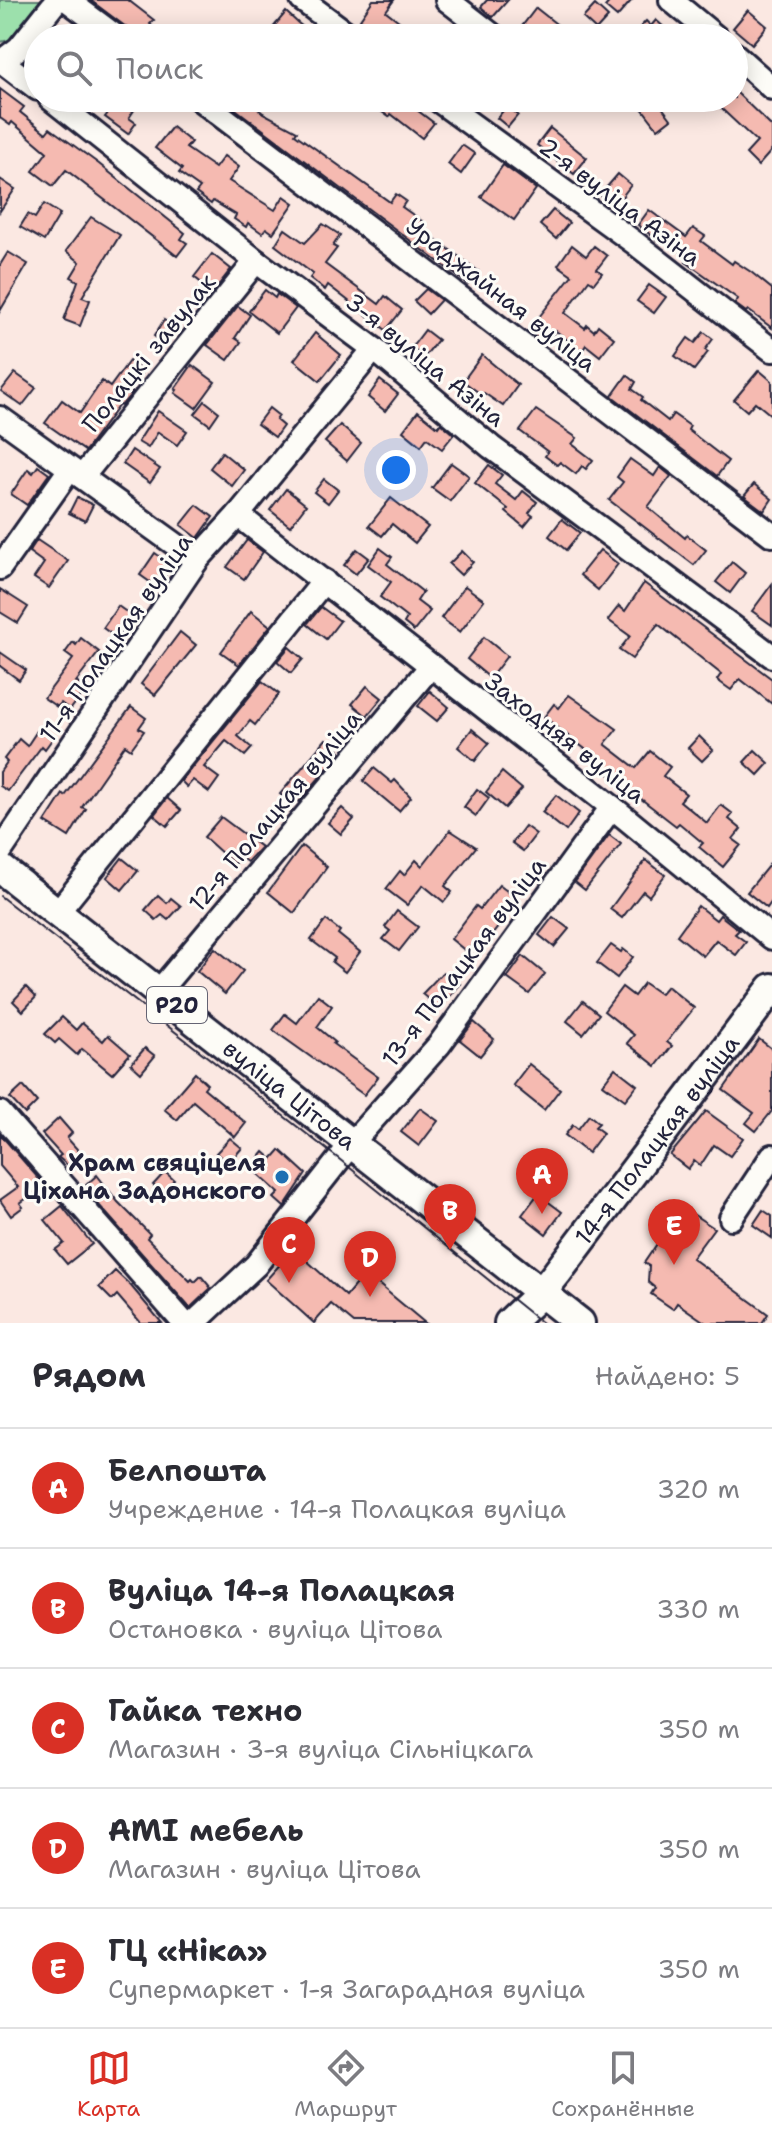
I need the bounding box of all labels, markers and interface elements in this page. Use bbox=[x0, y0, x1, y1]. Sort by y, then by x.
search box bbox=[24, 24, 748, 112]
icon: search bbox=[52, 46, 96, 90]
text: Поиск bbox=[116, 48, 204, 89]
street label: 2-я вуліца Азіна bbox=[532, 131, 708, 274]
street label: Ураджайная вуліца bbox=[399, 210, 603, 380]
street label: Полацкі завулак bbox=[75, 267, 223, 439]
street label: 3-я вуліца Азіна bbox=[339, 286, 511, 434]
your location bbox=[376, 450, 416, 490]
street label: 11-я Полацкая вуліца bbox=[32, 527, 200, 749]
street label: Заходняя вуліца bbox=[478, 665, 652, 811]
street label: 12-я Полацкая вуліца bbox=[181, 704, 369, 918]
street label: 13-я Полацкая вуліца bbox=[375, 851, 553, 1073]
road number: Р20 bbox=[147, 987, 207, 1023]
street label: 14-я Полацкая вуліца bbox=[568, 1028, 747, 1252]
street label: вуліца Цітова bbox=[216, 1033, 363, 1158]
place label: Храм свяціцеля Ціхана Задонского bbox=[23, 1147, 266, 1207]
pin: A bbox=[516, 1148, 568, 1214]
marker: Храм свяціцеля Ціхана Задонского bbox=[273, 1168, 291, 1186]
pin: B bbox=[424, 1184, 476, 1250]
pin: E bbox=[648, 1199, 700, 1265]
pin: C bbox=[263, 1217, 315, 1283]
pin: D bbox=[344, 1231, 396, 1297]
text: Рядом bbox=[32, 1352, 146, 1398]
text: Найдено: 5 bbox=[595, 1358, 740, 1393]
text: Белпошта bbox=[108, 1450, 266, 1491]
text: A bbox=[48, 1471, 68, 1506]
text: 320 m bbox=[657, 1471, 740, 1506]
text: Учреждение · 14-я Полацкая вуліца bbox=[108, 1491, 566, 1526]
text: Вуліца 14-я Полацкая bbox=[108, 1570, 455, 1611]
text: B bbox=[50, 1591, 66, 1626]
text: 330 m bbox=[656, 1591, 740, 1626]
text: Остановка · вуліца Цітова bbox=[108, 1611, 442, 1646]
text: Гайка техно bbox=[108, 1690, 303, 1731]
text: C bbox=[50, 1711, 66, 1746]
text: 350 m bbox=[657, 1711, 740, 1746]
text: Магазин · 3-я вуліца Сільніцкага bbox=[108, 1731, 533, 1766]
text: AMI мебель bbox=[108, 1810, 303, 1851]
text: D bbox=[49, 1831, 67, 1866]
text: 350 m bbox=[657, 1831, 740, 1866]
text: Магазин · вуліца Цітова bbox=[108, 1851, 421, 1886]
text: ГЦ «Ніка» bbox=[108, 1930, 268, 1971]
text: E bbox=[49, 1951, 67, 1986]
text: 350 m bbox=[657, 1951, 740, 1986]
text: Супермаркет · 1-я Загарадная вуліца bbox=[108, 1971, 585, 2006]
tab: Карта bbox=[77, 2046, 140, 2123]
tab: Маршрут bbox=[294, 2046, 397, 2123]
tab: Сохранённые bbox=[551, 2046, 695, 2123]

